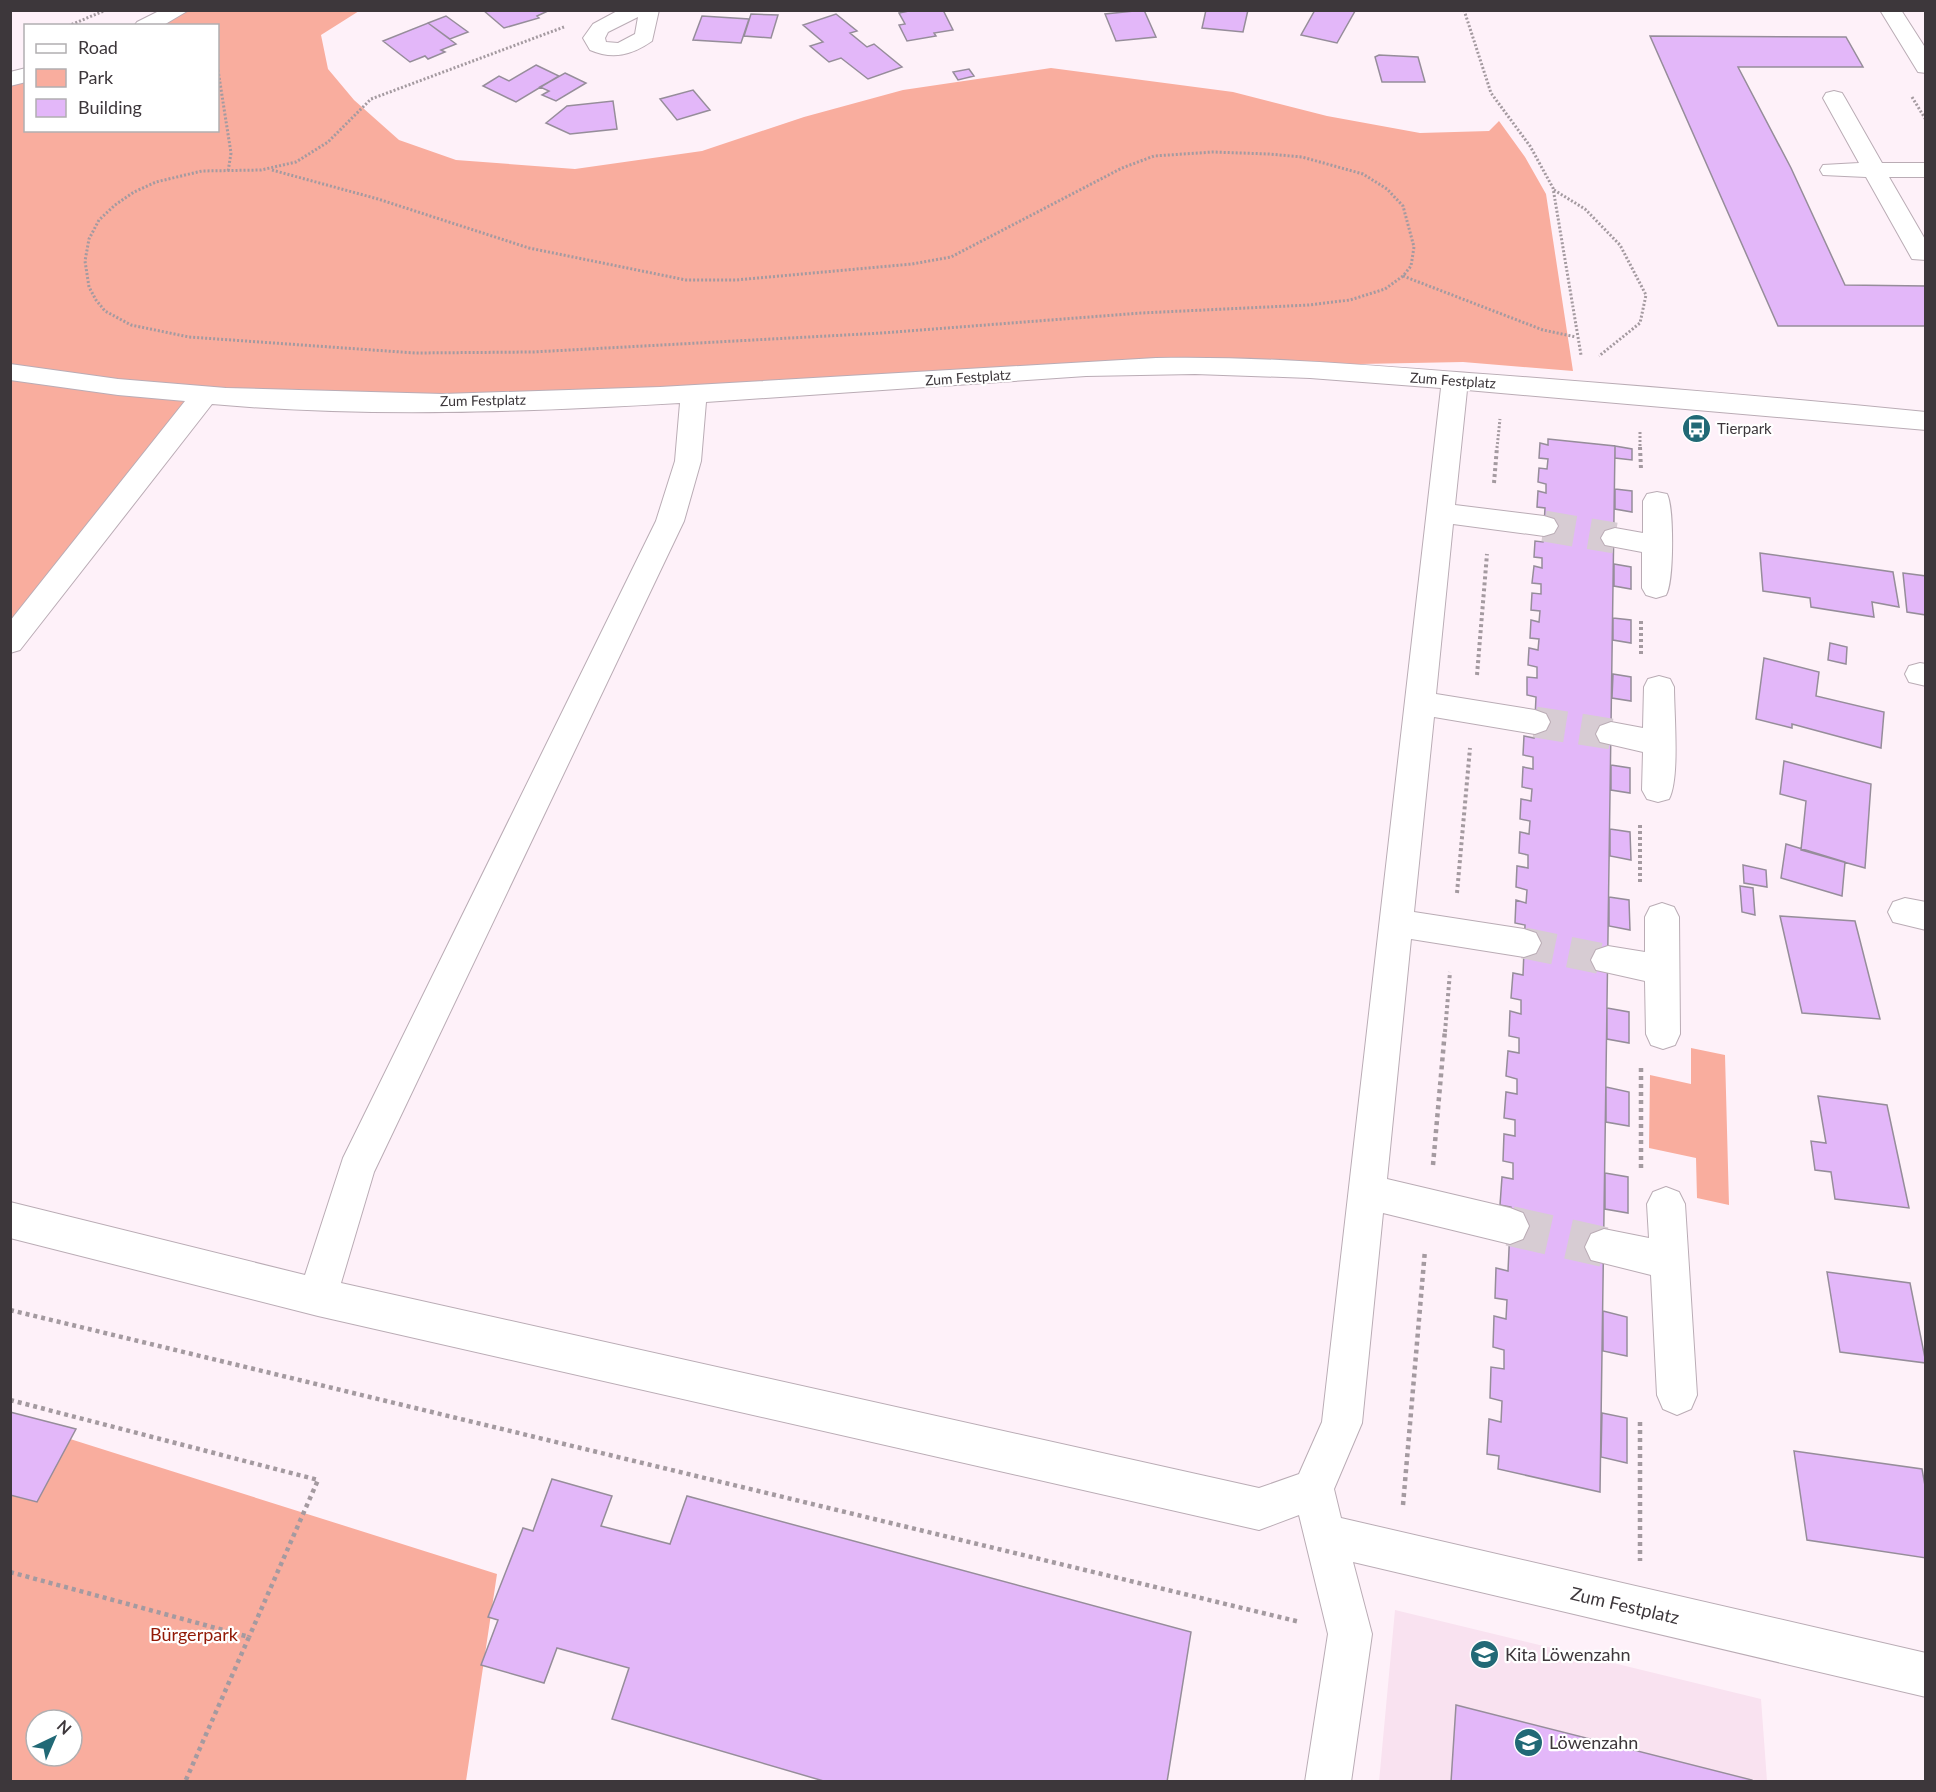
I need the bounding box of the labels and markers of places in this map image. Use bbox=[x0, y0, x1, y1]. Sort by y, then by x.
bus stop icon: Tierpark bbox=[1680, 412, 1712, 444]
place label: Tierpark bbox=[1717, 419, 1772, 437]
school or university icon: Kita Löwenzahn bbox=[1468, 1638, 1500, 1670]
place label: Kita Löwenzahn bbox=[1505, 1643, 1631, 1665]
school or university icon: Löwenzahn bbox=[1512, 1726, 1544, 1758]
place label: Löwenzahn bbox=[1549, 1731, 1638, 1753]

